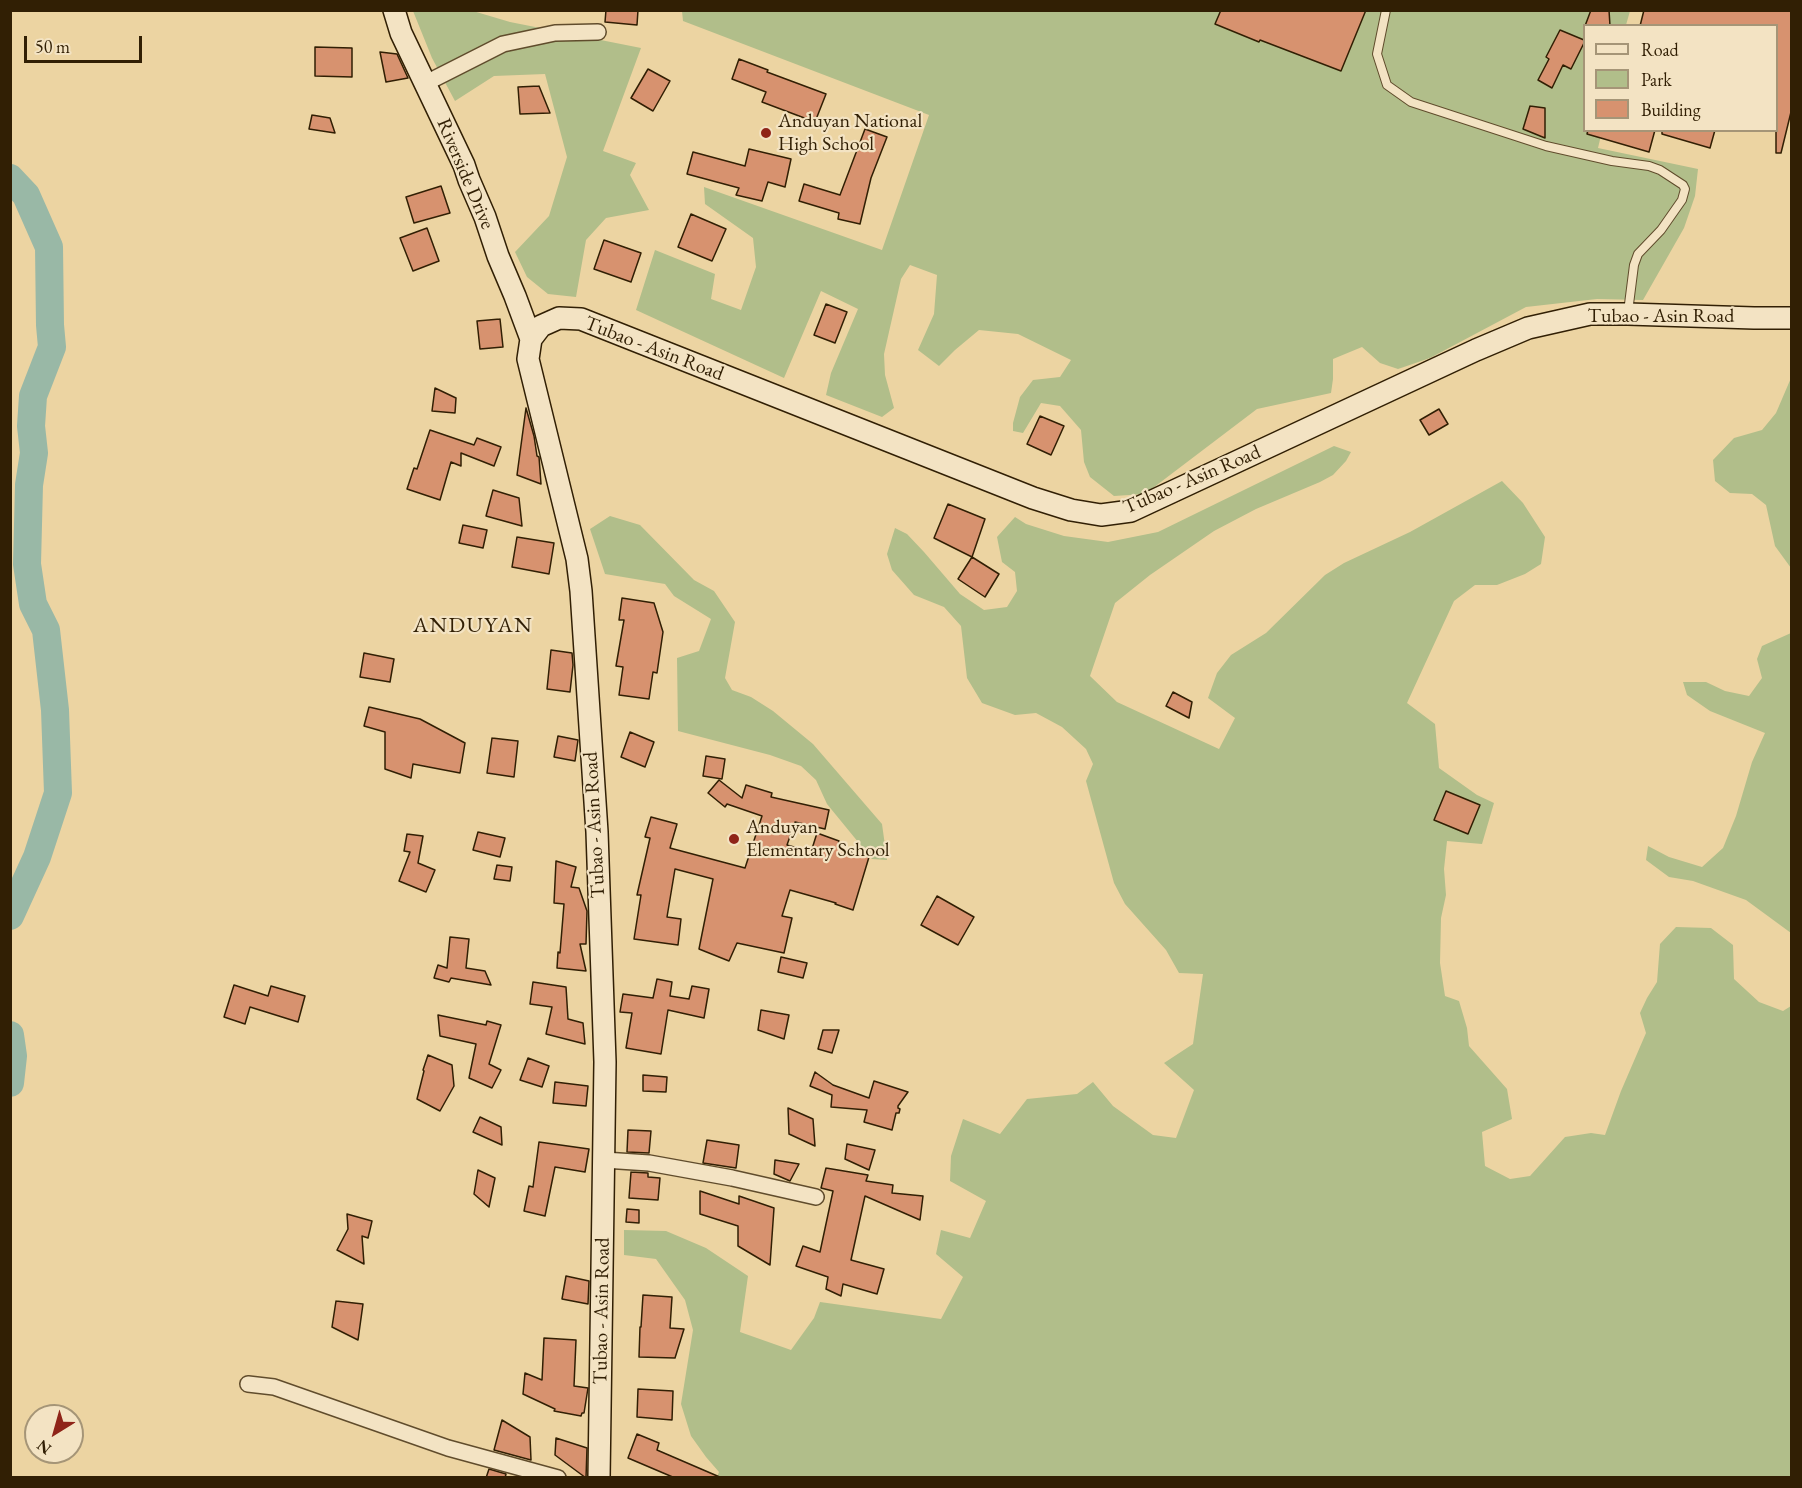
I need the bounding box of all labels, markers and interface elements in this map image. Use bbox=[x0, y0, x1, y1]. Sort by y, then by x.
scale bar bbox=[27, 24, 146, 62]
legend bbox=[1583, 24, 1778, 132]
text: 50 m bbox=[35, 35, 70, 58]
text: Road bbox=[1641, 38, 1679, 61]
text: Park bbox=[1641, 68, 1672, 91]
text: Building bbox=[1641, 98, 1701, 121]
place label: Anduyan National High School bbox=[778, 110, 922, 157]
street label: Riverside Drive bbox=[431, 115, 499, 233]
marker: Anduyan National High School bbox=[759, 126, 773, 140]
street label: Tubao - Asin Road bbox=[1588, 305, 1734, 329]
street label: Tubao - Asin Road bbox=[581, 311, 727, 387]
street label: Tubao - Asin Road bbox=[1120, 440, 1264, 520]
district label: ANDUYAN bbox=[413, 613, 533, 639]
street label: Tubao - Asin Road bbox=[579, 751, 611, 899]
place label: Anduyan Elementary School bbox=[746, 816, 890, 863]
marker: Anduyan Elementary School bbox=[727, 832, 741, 846]
street label: Tubao - Asin Road bbox=[589, 1237, 615, 1385]
north arrow bbox=[24, 1404, 84, 1464]
text: N bbox=[33, 1435, 56, 1459]

